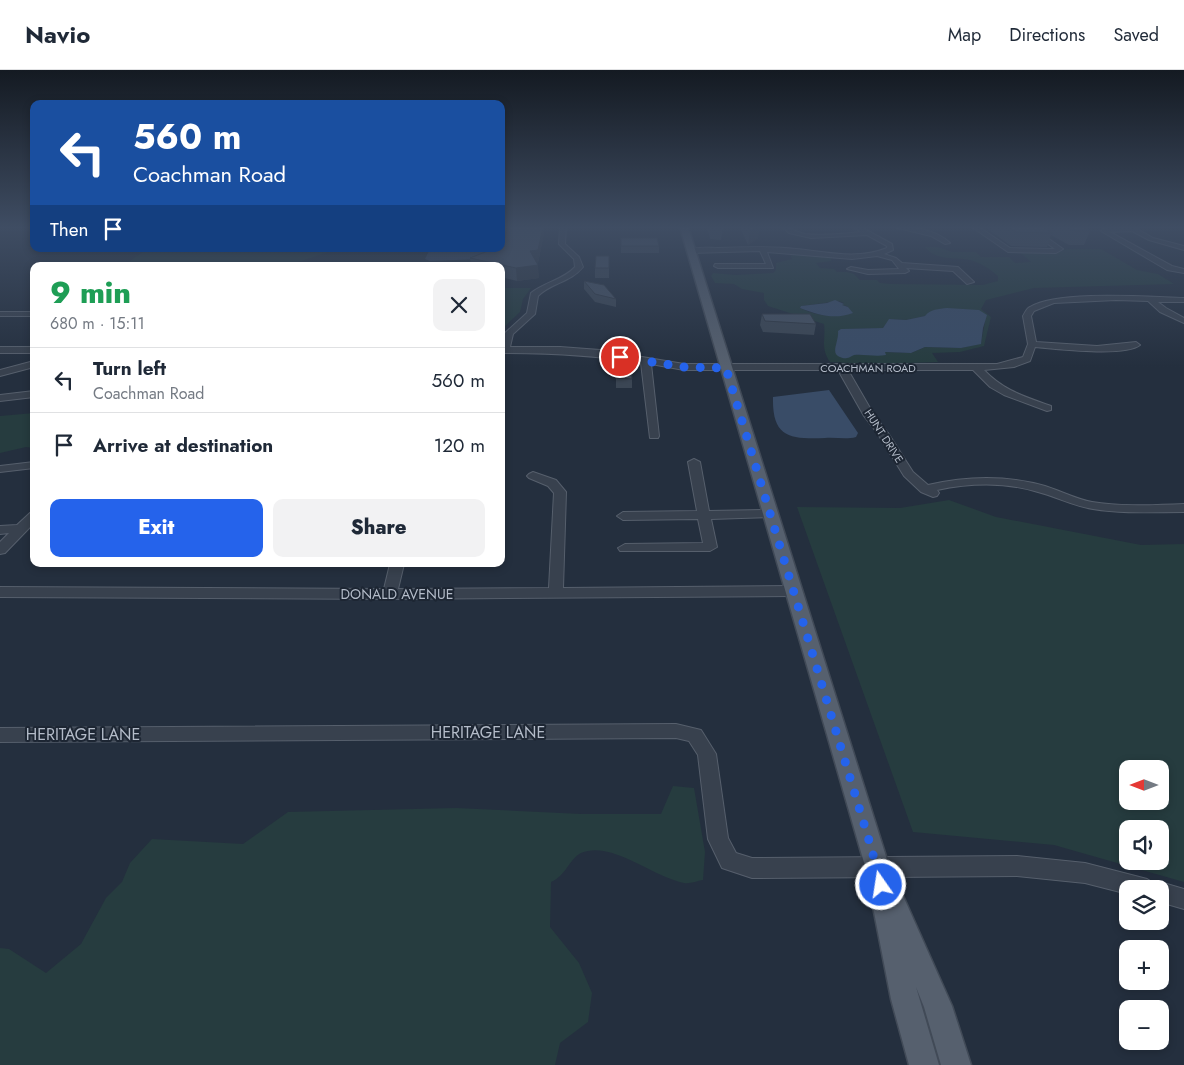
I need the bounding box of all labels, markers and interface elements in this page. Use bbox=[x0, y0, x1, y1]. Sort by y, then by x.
text: Navio bbox=[25, 17, 90, 52]
text: Map bbox=[948, 22, 981, 48]
text: Directions bbox=[1009, 22, 1085, 48]
text: Saved bbox=[1113, 22, 1159, 48]
text: 560 m bbox=[133, 112, 241, 162]
icon: left bbox=[50, 120, 115, 185]
text: Coachman Road bbox=[133, 158, 286, 190]
icon: arrive bbox=[99, 215, 127, 243]
text: Then bbox=[50, 216, 89, 243]
text: 9 min bbox=[50, 271, 131, 314]
button: close bbox=[433, 279, 485, 331]
text: 680 m · 15:11 bbox=[50, 312, 145, 335]
pin bbox=[599, 336, 641, 378]
icon: arrive bbox=[606, 343, 634, 371]
text: Turn left bbox=[93, 355, 166, 382]
street label: COACHMAN ROAD bbox=[820, 360, 916, 376]
icon: left bbox=[50, 366, 78, 394]
text: 560 m bbox=[431, 367, 485, 394]
text: Coachman Road bbox=[93, 382, 204, 405]
street label: HUNT DRIVE bbox=[861, 406, 907, 466]
icon: arrive bbox=[50, 431, 78, 459]
text: Arrive at destination bbox=[93, 432, 273, 459]
text: 120 m bbox=[434, 432, 485, 459]
button: Exit bbox=[50, 499, 263, 557]
button: Share bbox=[273, 499, 485, 557]
street label: DONALD AVENUE bbox=[341, 584, 453, 604]
street label: HERITAGE LANE bbox=[431, 721, 545, 744]
street label: HERITAGE LANE bbox=[26, 723, 140, 746]
north arrow bbox=[1119, 760, 1169, 810]
map controls bbox=[1119, 760, 1169, 1050]
button: sound bbox=[1119, 820, 1169, 870]
position arrow bbox=[854, 858, 906, 910]
button: layers bbox=[1119, 880, 1169, 930]
button: + bbox=[1119, 940, 1169, 990]
button: − bbox=[1119, 1000, 1169, 1050]

